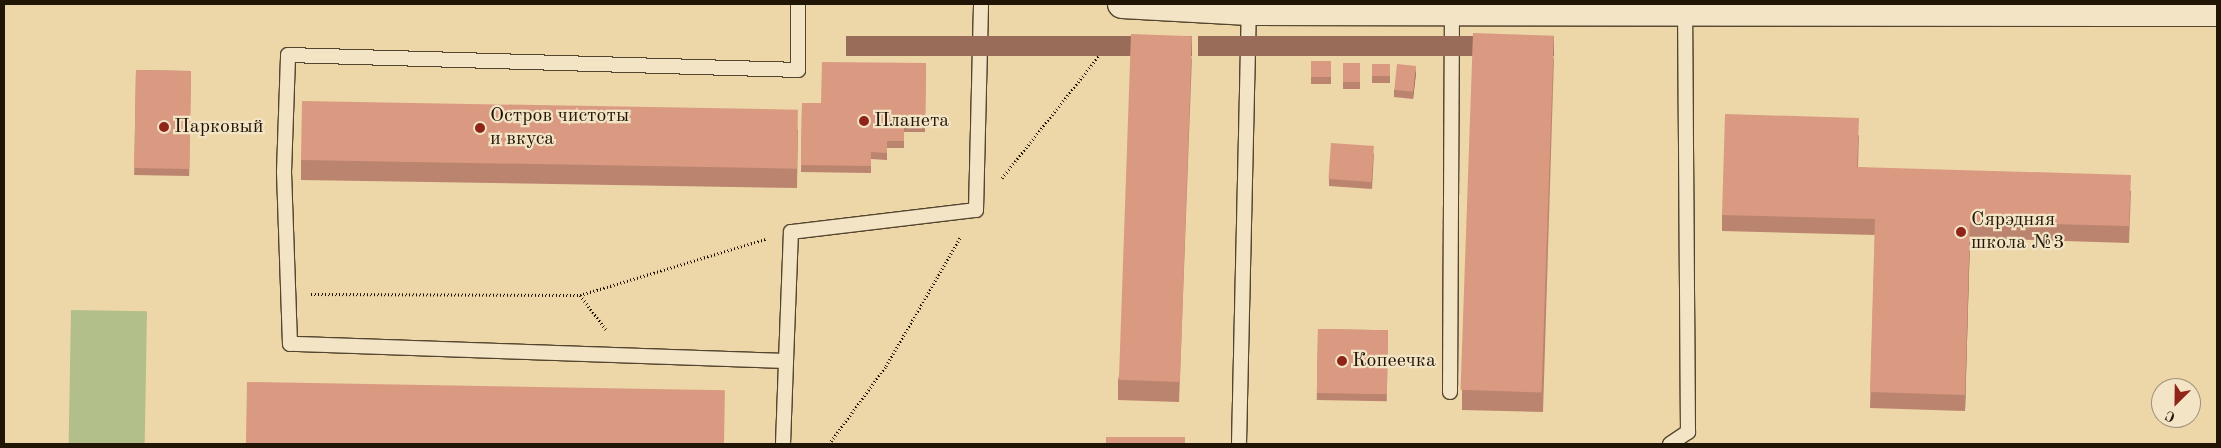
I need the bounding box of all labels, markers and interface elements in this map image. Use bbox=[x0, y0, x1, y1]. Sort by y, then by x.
place label: Остров чистоты и вкуса bbox=[490, 104, 629, 151]
place label: Планета bbox=[874, 109, 949, 133]
place label: Парковый bbox=[174, 115, 264, 139]
marker: Планета bbox=[858, 115, 870, 127]
marker: Парковый bbox=[158, 121, 170, 133]
marker: Остров чистоты и вкуса bbox=[474, 122, 486, 134]
place label: Сярэдняя школа №3 bbox=[1971, 208, 2065, 255]
marker: Сярэдняя школа №3 bbox=[1955, 226, 1967, 238]
place label: Копеечка bbox=[1352, 349, 1436, 373]
marker: Копеечка bbox=[1336, 355, 1348, 367]
north arrow bbox=[2151, 378, 2201, 428]
text: С bbox=[2164, 408, 2178, 424]

